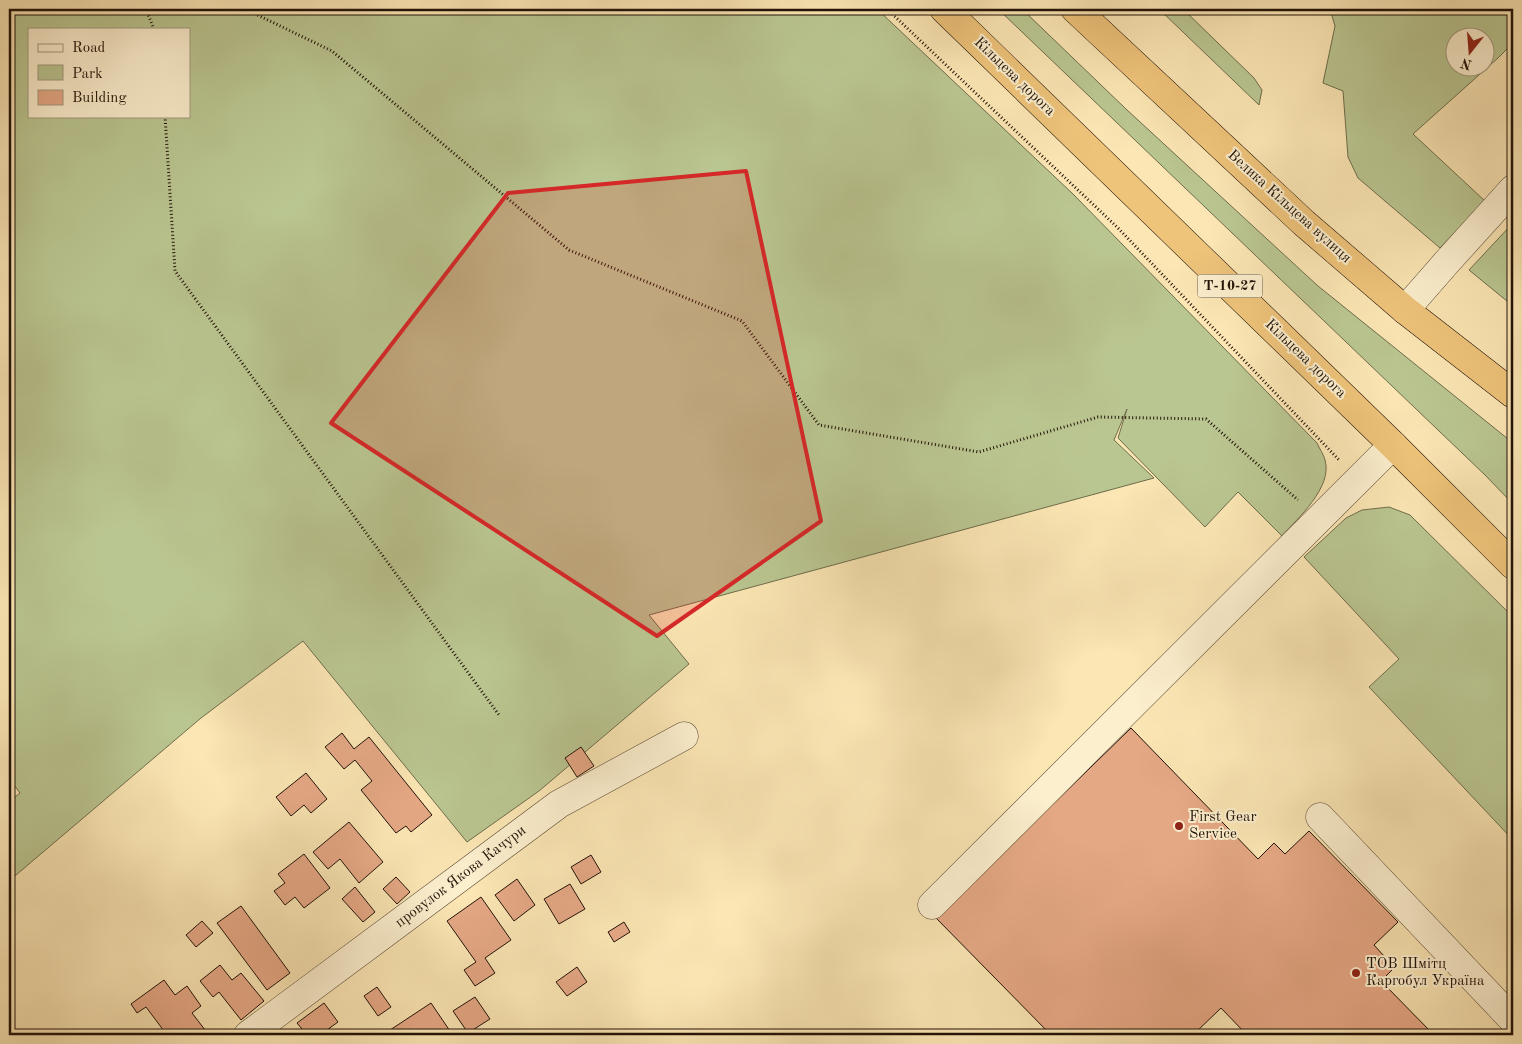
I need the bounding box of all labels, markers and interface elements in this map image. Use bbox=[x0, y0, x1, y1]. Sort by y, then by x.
legend bbox=[28, 28, 190, 118]
north arrow bbox=[1444, 28, 1494, 78]
street label: Кільцева дорога bbox=[971, 35, 1058, 120]
text: Road bbox=[72, 41, 106, 56]
text: N bbox=[1459, 55, 1474, 72]
text: Park bbox=[72, 67, 103, 82]
text: Building bbox=[72, 91, 127, 106]
street label: Велика Кільцева вулиця bbox=[1224, 148, 1354, 266]
road number: Т-10-27 bbox=[1198, 274, 1262, 298]
street label: Кільцева дорога bbox=[1262, 317, 1349, 402]
place label: First Gear Service bbox=[1189, 810, 1257, 842]
marker: First Gear Service bbox=[1173, 820, 1185, 832]
street label: провулок Якова Качури bbox=[393, 823, 529, 931]
place label: ТОВ Шмітц Каргобул Україна bbox=[1366, 957, 1485, 989]
marker: ТОВ Шмітц Каргобул Україна bbox=[1350, 967, 1362, 979]

